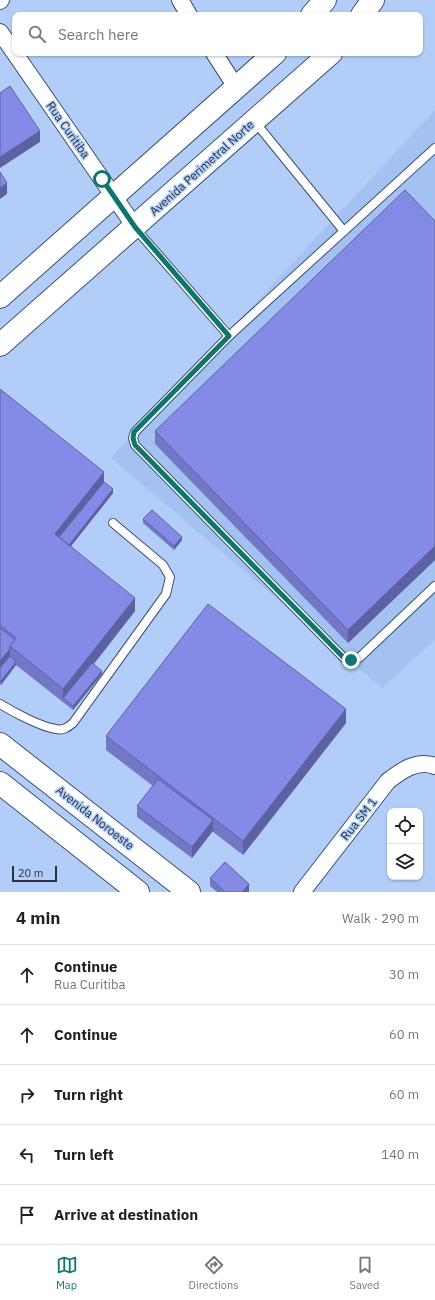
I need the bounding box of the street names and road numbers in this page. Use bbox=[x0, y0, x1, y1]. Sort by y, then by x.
street label: Rua Curitiba bbox=[43, 98, 94, 162]
street label: Avenida Perimetral Norte bbox=[146, 116, 257, 219]
street label: Avenida Noroeste bbox=[53, 782, 138, 853]
street label: Rua SM 1 bbox=[337, 794, 380, 843]

